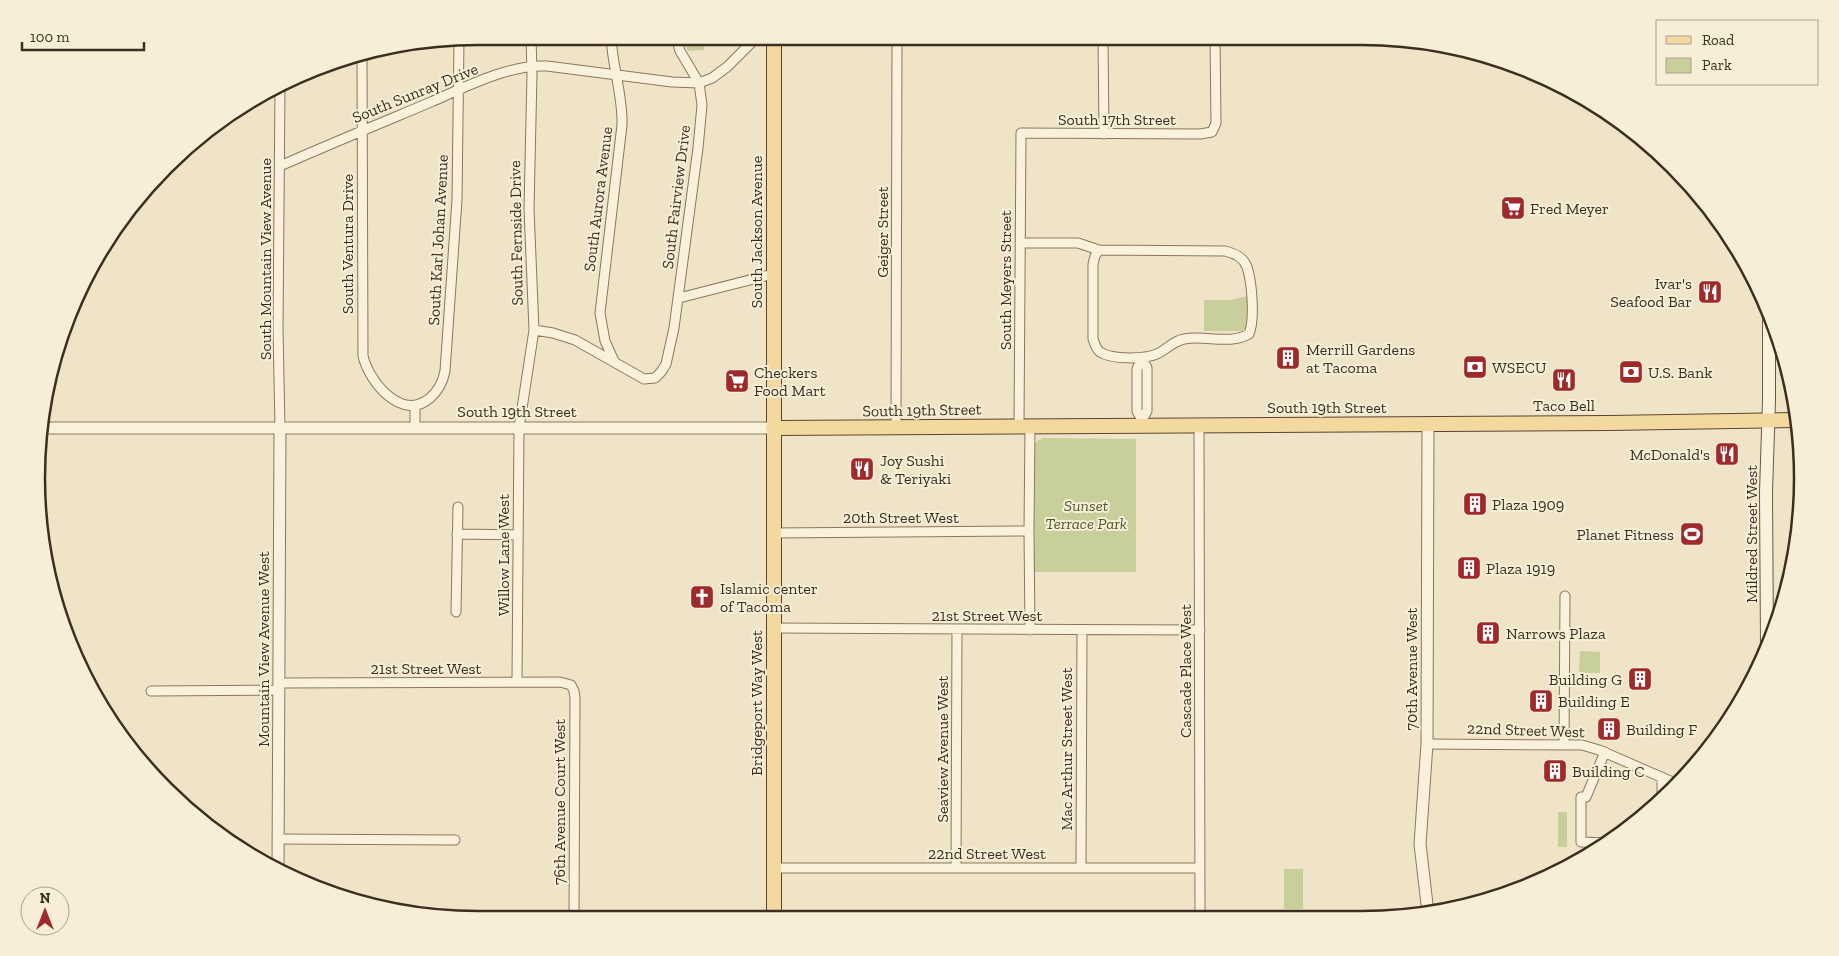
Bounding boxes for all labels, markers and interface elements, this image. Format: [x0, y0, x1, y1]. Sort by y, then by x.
scale bar [22, 20, 145, 52]
legend [1656, 20, 1819, 85]
text: 100 m [30, 28, 69, 46]
text: Road [1702, 31, 1735, 49]
text: Park [1702, 56, 1732, 74]
street label: South Sunray Drive [349, 59, 481, 127]
street label: South 17th Street [1058, 110, 1176, 129]
street label: South Fairview Drive [658, 124, 694, 270]
street label: South Aurora Avenue [580, 125, 616, 273]
street label: South Karl Johan Avenue [424, 154, 452, 326]
street label: South Jackson Avenue [747, 156, 766, 308]
street label: South Mountain View Avenue [256, 158, 275, 360]
street label: South Fernside Drive [505, 160, 527, 306]
street label: South Ventura Drive [338, 174, 357, 314]
street label: Geiger Street [873, 186, 892, 278]
supermarket icon: Fred Meyer [1500, 195, 1526, 221]
place label: Fred Meyer [1530, 199, 1609, 218]
street label: South Meyers Street [996, 210, 1015, 350]
place label: Ivar's Seafood Bar [1610, 274, 1692, 311]
restaurant icon: Ivar's Seafood Bar [1697, 279, 1723, 305]
place label: Merrill Gardens at Tacoma [1306, 340, 1415, 377]
building icon: Merrill Gardens at Tacoma [1275, 345, 1301, 371]
bank icon: WSECU [1462, 354, 1488, 380]
place label: WSECU [1492, 358, 1547, 377]
bank icon: U.S. Bank [1618, 359, 1644, 385]
place label: Checkers Food Mart [754, 363, 826, 400]
place label: U.S. Bank [1648, 363, 1713, 382]
restaurant icon: Taco Bell [1551, 367, 1577, 393]
supermarket icon: Checkers Food Mart [724, 368, 750, 394]
place label: Taco Bell [1533, 396, 1595, 415]
street label: South 19th Street [1267, 398, 1387, 417]
street label: South 19th Street [862, 399, 982, 421]
street label: South 19th Street [457, 402, 577, 421]
restaurant icon: McDonald's [1714, 441, 1740, 467]
place label: McDonald's [1630, 445, 1710, 464]
place label: Joy Sushi & Teriyaki [880, 451, 952, 488]
restaurant icon: Joy Sushi & Teriyaki [849, 456, 875, 482]
street label: Mildred Street West [1742, 465, 1761, 603]
building icon: Plaza 1909 [1462, 491, 1488, 517]
street label: Willow Lane West [494, 494, 513, 616]
place label: Plaza 1909 [1492, 495, 1564, 514]
park label: Sunset Terrace Park [1045, 496, 1127, 533]
street label: 20th Street West [843, 508, 959, 527]
sports icon: Planet Fitness [1679, 521, 1705, 547]
place label: Planet Fitness [1577, 525, 1674, 544]
street label: Mountain View Avenue West [254, 551, 273, 747]
building icon: Plaza 1919 [1456, 555, 1482, 581]
place label: Plaza 1919 [1486, 559, 1555, 578]
place label: Islamic center of Tacoma [720, 579, 818, 616]
church icon: Islamic center of Tacoma [689, 584, 715, 610]
street label: Cascade Place West [1176, 604, 1195, 738]
street label: 21st Street West [932, 606, 1043, 625]
street label: 70th Avenue West [1402, 607, 1421, 731]
building icon: Narrows Plaza [1475, 620, 1501, 646]
place label: Narrows Plaza [1506, 624, 1606, 643]
street label: Bridgeport Way West [747, 630, 766, 776]
street label: 21st Street West [371, 659, 482, 678]
building icon: Building G [1627, 666, 1653, 692]
street label: Mac Arthur Street West [1057, 667, 1076, 831]
place label: Building G [1549, 670, 1622, 689]
street label: Seaview Avenue West [933, 675, 952, 822]
building icon: Building E [1528, 688, 1554, 714]
place label: Building E [1558, 692, 1630, 711]
building icon: Building F [1596, 716, 1622, 742]
street label: 22nd Street West [1467, 718, 1585, 742]
street label: 76th Avenue Court West [550, 719, 569, 885]
place label: Building F [1626, 720, 1697, 739]
building icon: Building C [1542, 758, 1568, 784]
place label: Building C [1572, 762, 1645, 781]
street label: 22nd Street West [928, 844, 1046, 863]
north arrow [20, 886, 70, 936]
text: N [40, 890, 51, 907]

